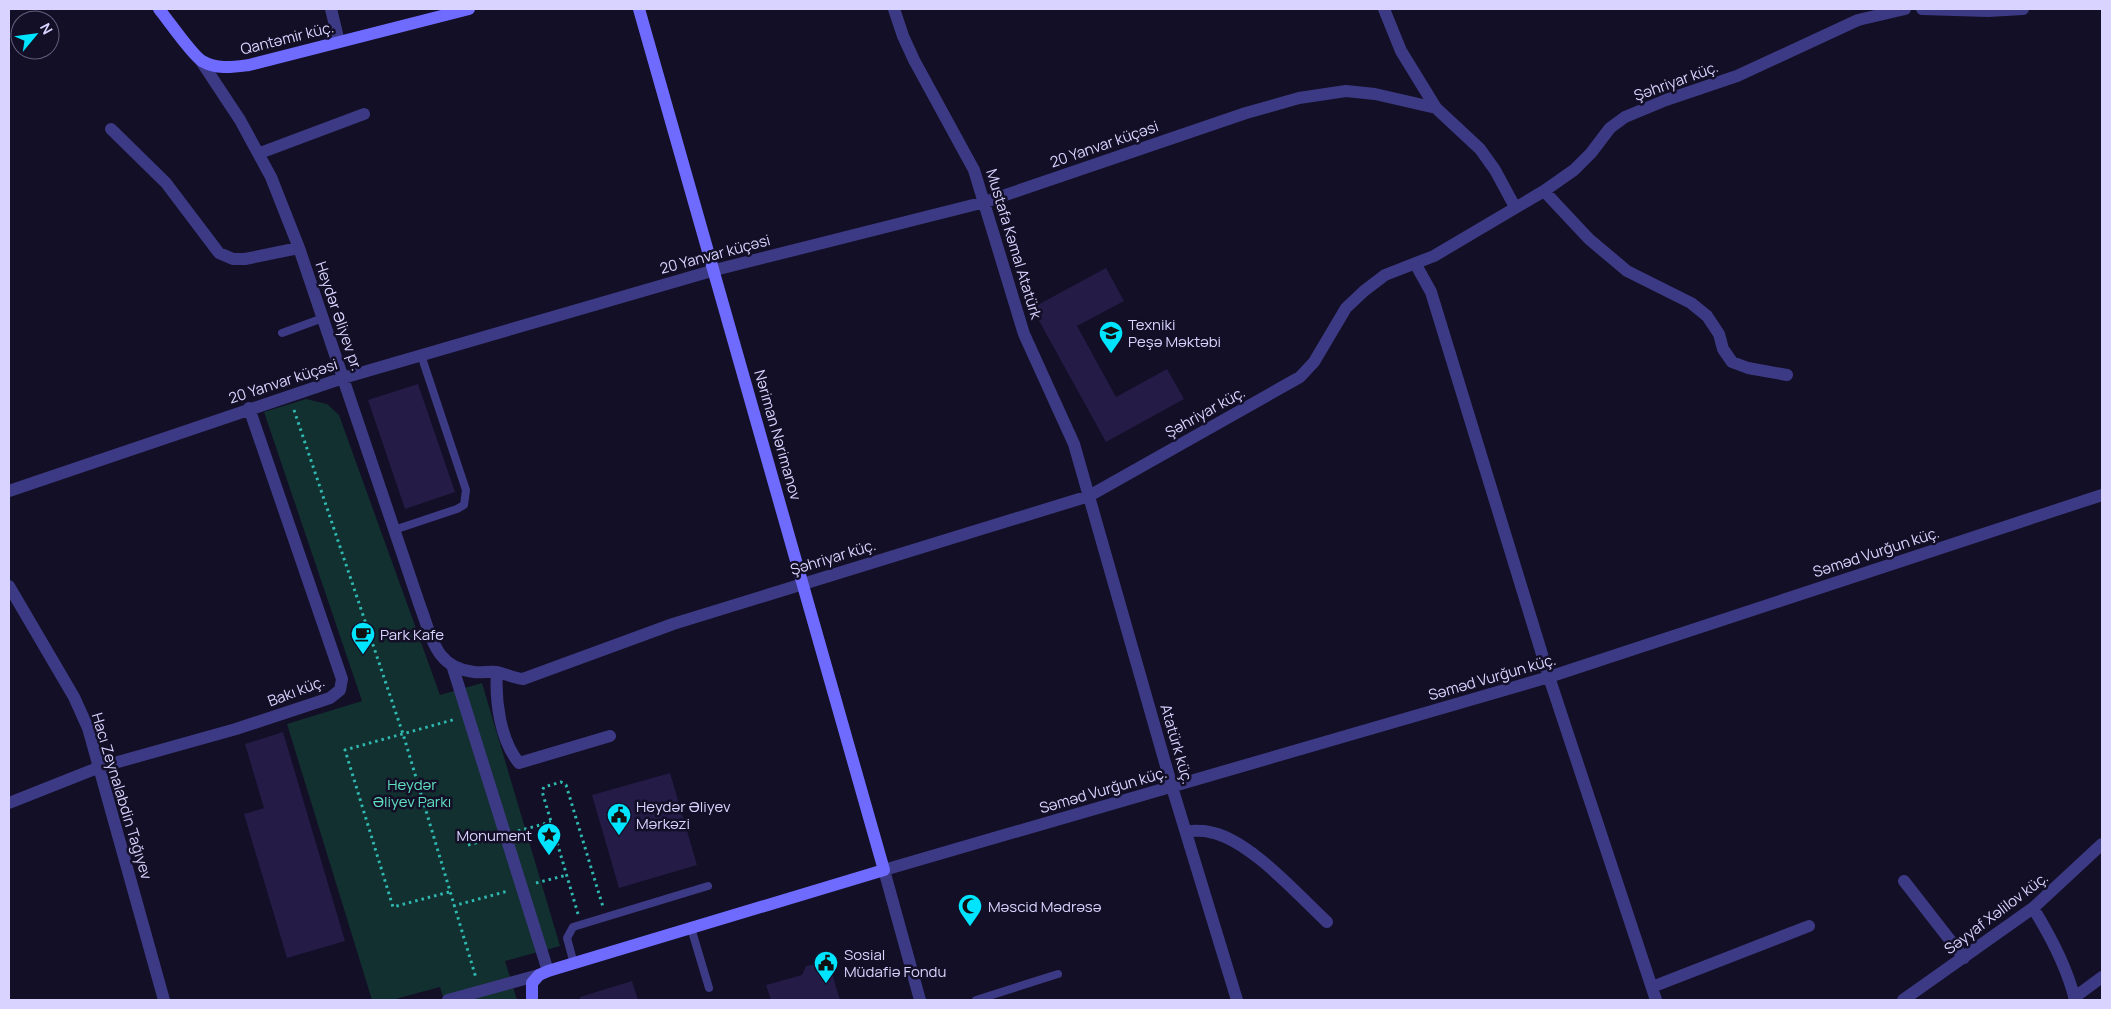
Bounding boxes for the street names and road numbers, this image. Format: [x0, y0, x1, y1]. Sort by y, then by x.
street label: Qantəmir küç. [238, 16, 336, 60]
street label: Şəhriyar küç. [1631, 56, 1721, 106]
street label: 20 Yanvar küçəsi [1047, 116, 1161, 172]
street label: Mustafa Kəmal Atatürk [981, 166, 1047, 322]
street label: 20 Yanvar küçəsi [657, 229, 773, 279]
street label: Heydər Əliyev pr. [310, 258, 368, 374]
street label: 20 Yanvar küçəsi [226, 353, 340, 409]
street label: Nəriman Nərimanov [749, 367, 807, 503]
street label: Şəhriyar küç. [1161, 381, 1249, 443]
street label: Səməd Vurğun küç. [1810, 522, 1942, 582]
street label: Şəhriyar küç. [788, 534, 878, 580]
street label: Səməd Vurğun küç. [1426, 649, 1558, 705]
street label: Bakı küç. [264, 671, 328, 711]
street label: Atatürk küç. [1156, 701, 1198, 787]
street label: Hacı Zeynalabdin Tağıyev [87, 710, 158, 882]
street label: Səməd Vurğun küç. [1037, 762, 1169, 818]
street label: Səyyaf Xəlilov küç. [1940, 867, 2052, 959]

